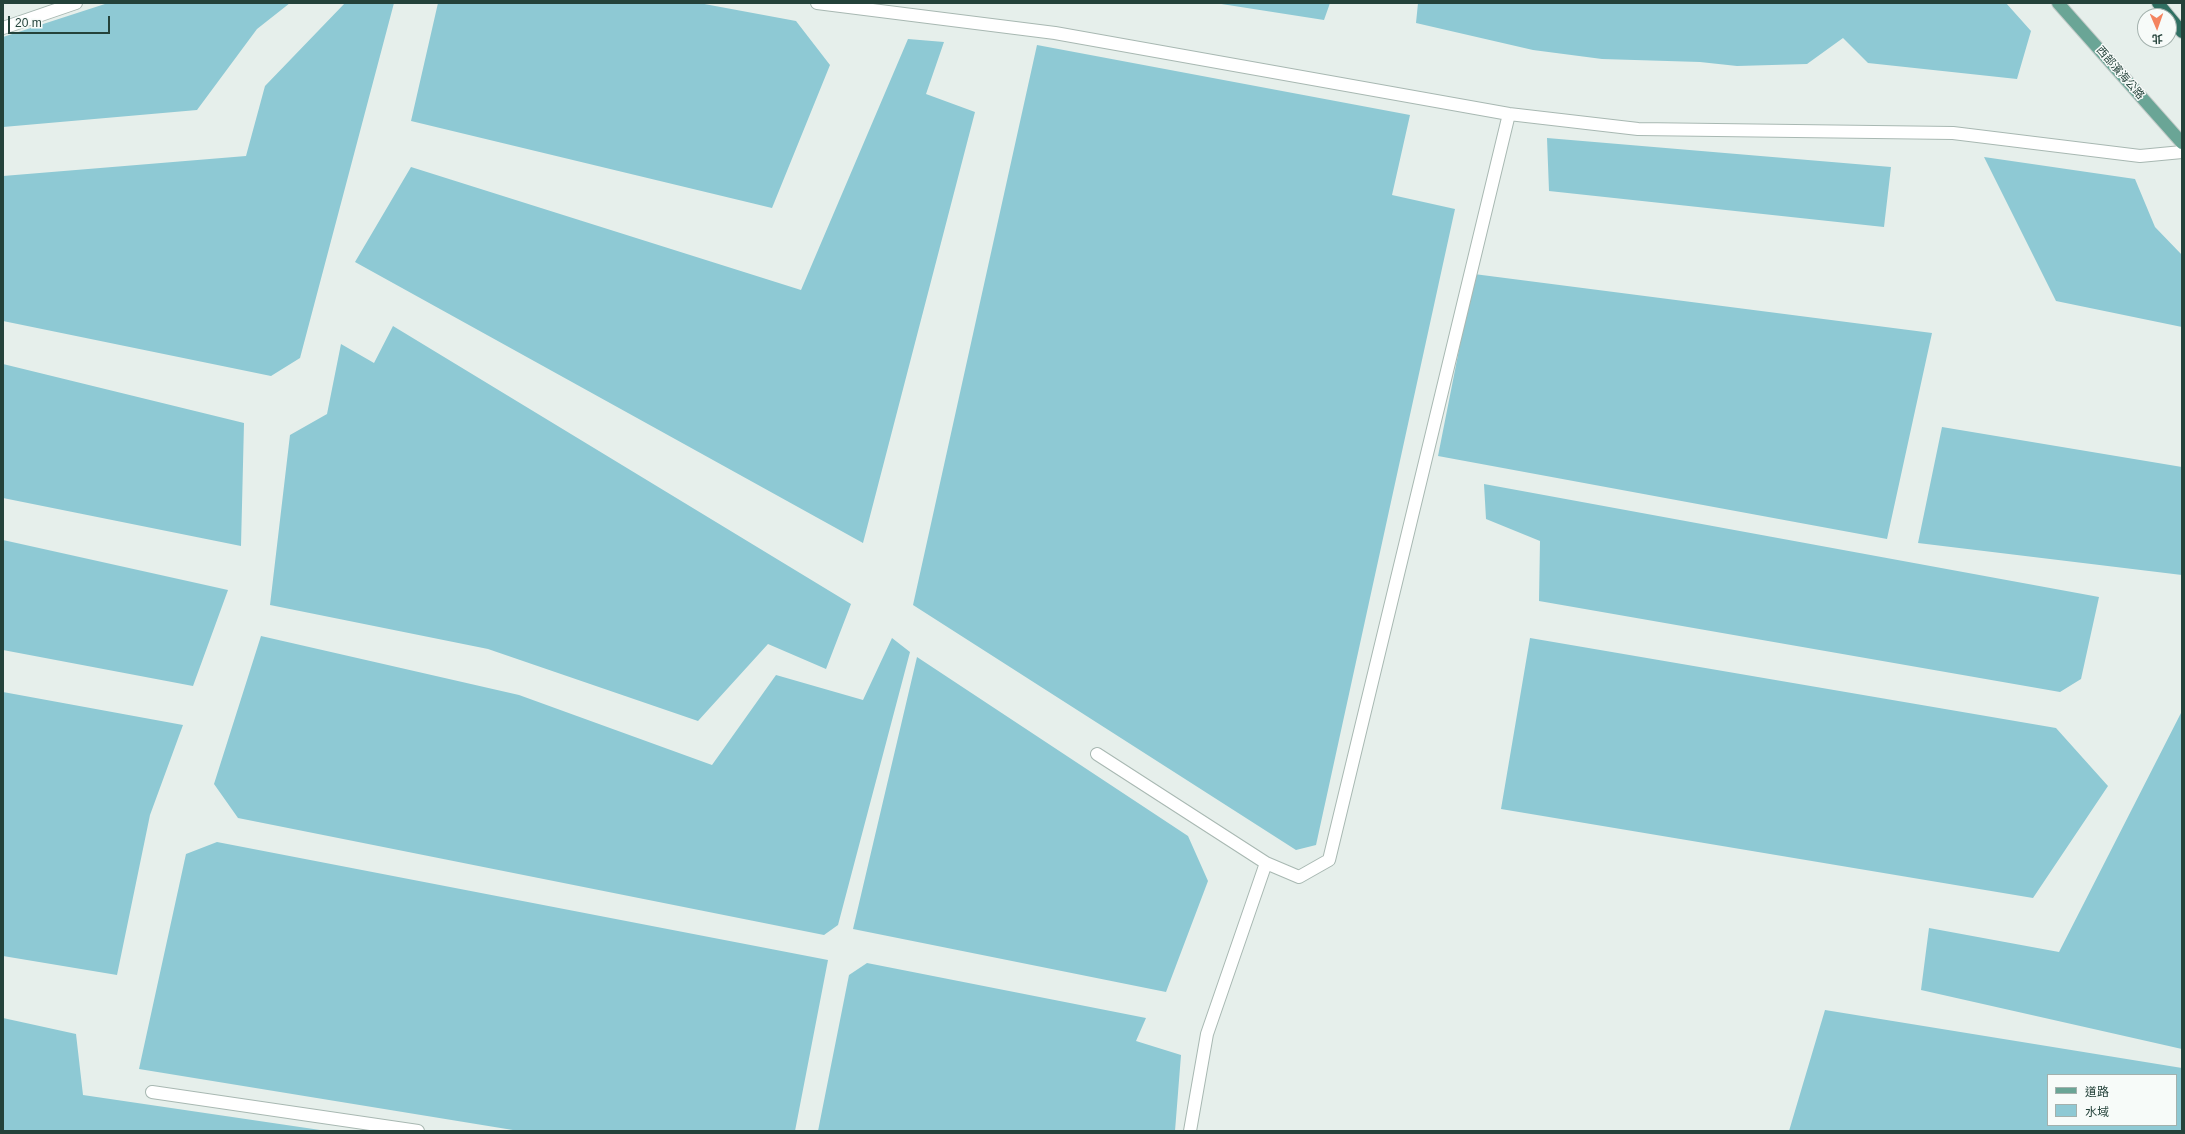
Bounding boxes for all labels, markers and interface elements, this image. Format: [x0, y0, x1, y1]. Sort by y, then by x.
scale bar [10, 8, 112, 34]
north arrow [2137, 8, 2177, 48]
text: 20 m [15, 16, 42, 30]
text: 北 [2152, 33, 2163, 45]
street label: 西部濱海公路 [2093, 44, 2147, 102]
legend [2047, 1074, 2177, 1126]
text: 道路 [2085, 1085, 2109, 1099]
text: 水域 [2085, 1105, 2109, 1119]

